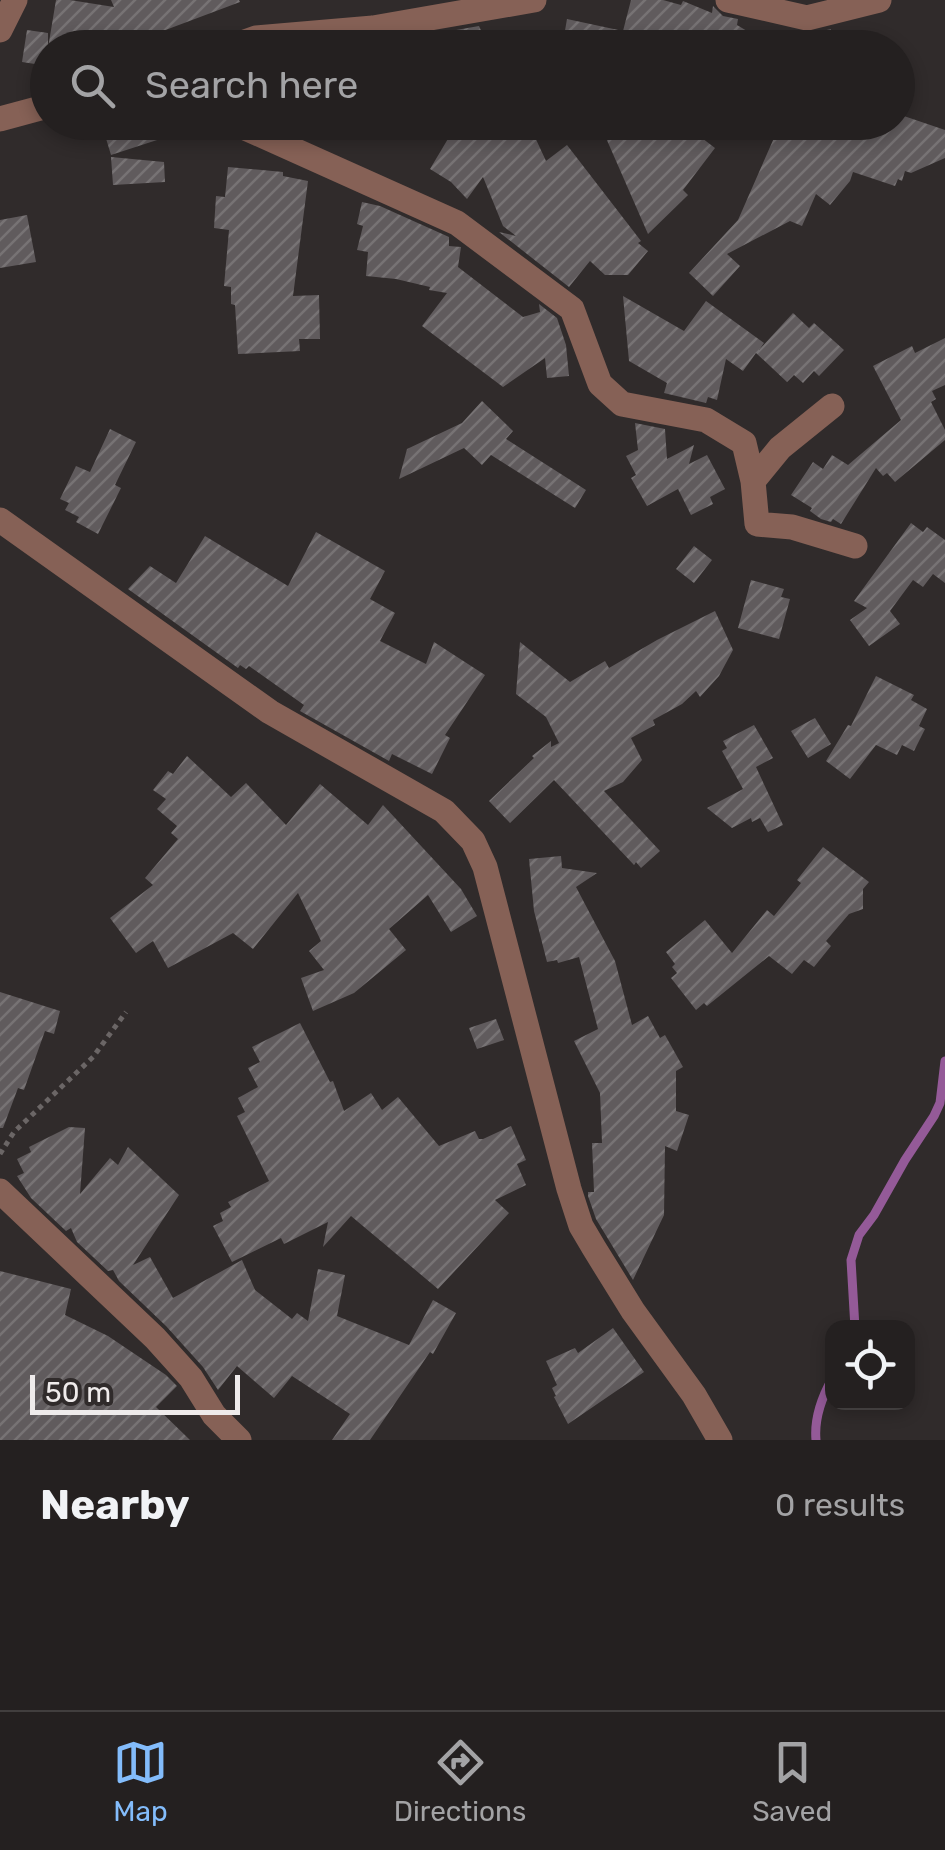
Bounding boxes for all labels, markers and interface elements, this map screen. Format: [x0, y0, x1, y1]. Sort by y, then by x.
search box [30, 30, 915, 140]
icon: search [65, 58, 120, 113]
text: Search here [145, 62, 358, 108]
map controls [825, 1320, 915, 1410]
button: locate [825, 1320, 915, 1410]
scale bar [30, 1370, 240, 1414]
text: 50 m [45, 1376, 111, 1409]
text: Nearby [40, 1480, 190, 1530]
text: 0 results [775, 1486, 905, 1524]
tab: Map [113, 1735, 168, 1828]
tab: Directions [394, 1735, 526, 1828]
tab: Saved [752, 1735, 832, 1828]

